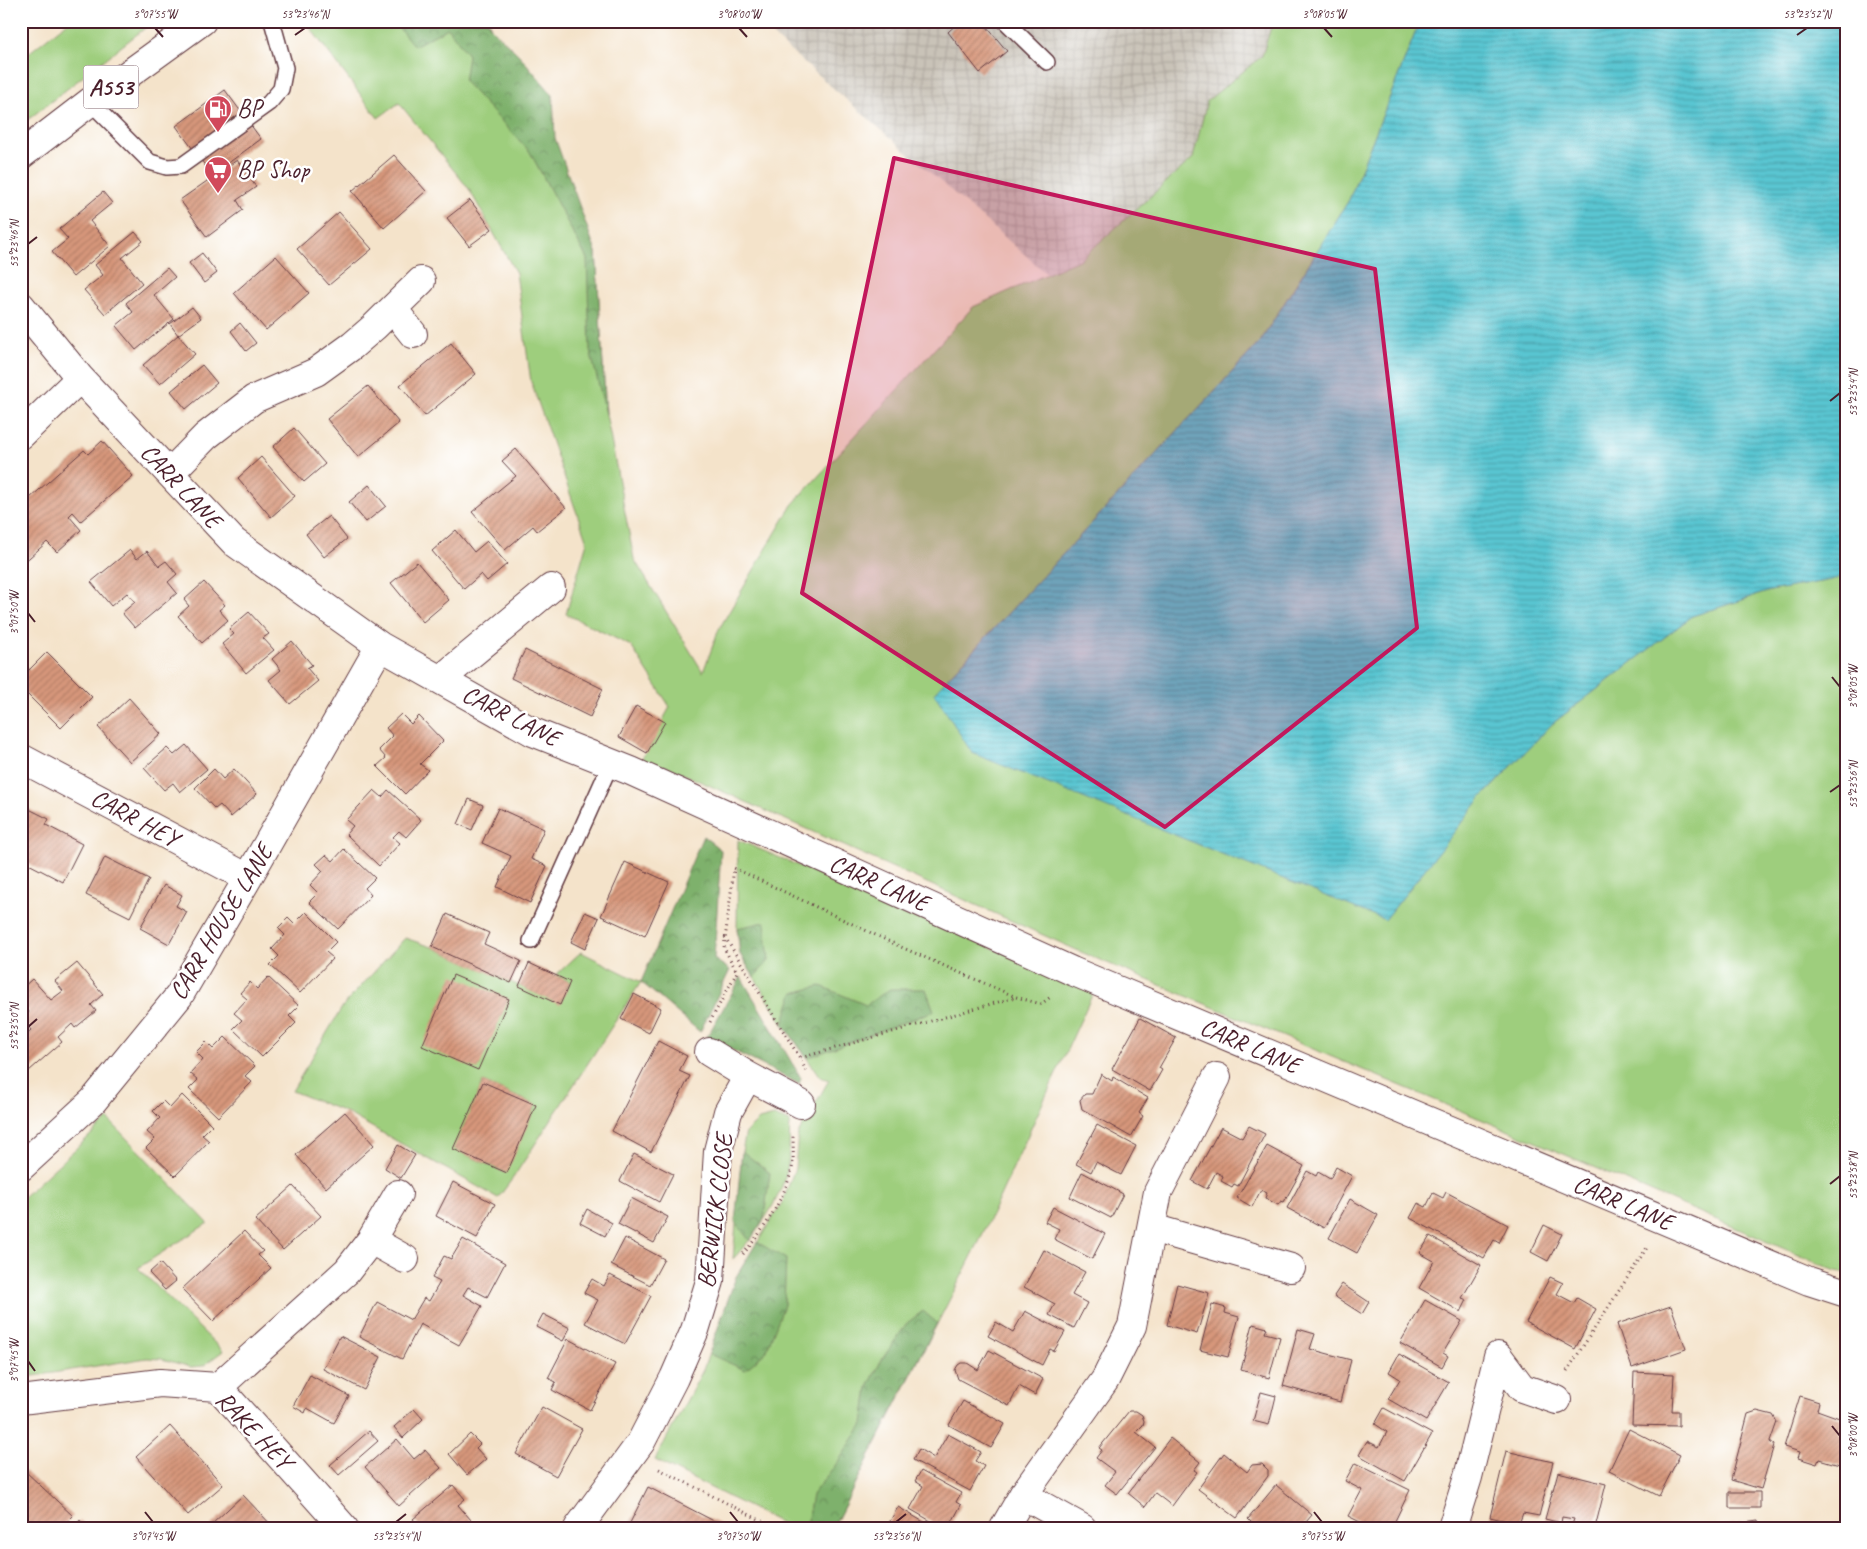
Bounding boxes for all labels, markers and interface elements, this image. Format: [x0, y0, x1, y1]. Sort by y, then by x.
text: 3°07'55"W [133, 6, 179, 22]
text: 53°23'46"N [281, 6, 330, 22]
text: 3°08'00"W [717, 6, 763, 22]
text: 3°08'05"W [1302, 6, 1348, 22]
text: 53°23'52"N [1783, 6, 1832, 22]
road number: A553 [84, 65, 138, 108]
place label: BP [237, 93, 265, 125]
fuel station icon: BP [203, 94, 233, 133]
place label: BP Shop [237, 154, 311, 186]
supermarket icon: BP Shop [203, 155, 233, 194]
text: 53°23'46"N [6, 219, 22, 268]
text: 53°23'54"N [1845, 368, 1861, 417]
street label: CARR LANE [133, 437, 231, 538]
text: 3°07'50"W [6, 589, 22, 635]
text: 3°08'05"W [1845, 663, 1861, 709]
street label: CARR LANE [457, 678, 568, 756]
text: 53°23'56"N [1845, 760, 1861, 809]
street label: CARR HEY [86, 782, 187, 856]
street label: CARR HOUSE LANE [162, 835, 282, 1006]
street label: CARR LANE [824, 847, 937, 920]
text: 53°23'50"N [6, 1002, 22, 1051]
street label: CARR LANE [1195, 1011, 1308, 1083]
street label: BERWICK CLOSE [690, 1129, 741, 1290]
text: 53°23'58"N [1845, 1151, 1861, 1200]
street label: CARR LANE [1568, 1168, 1681, 1240]
text: 3°07'45"W [6, 1337, 22, 1383]
street label: RAKE HEY [209, 1384, 302, 1479]
text: 3°08'00"W [1845, 1412, 1861, 1458]
text: 3°07'45"W [131, 1528, 177, 1544]
text: 53°23'54"N [372, 1528, 421, 1544]
text: 3°07'50"W [716, 1528, 762, 1544]
text: 53°23'56"N [872, 1528, 921, 1544]
text: 3°07'55"W [1300, 1528, 1346, 1544]

